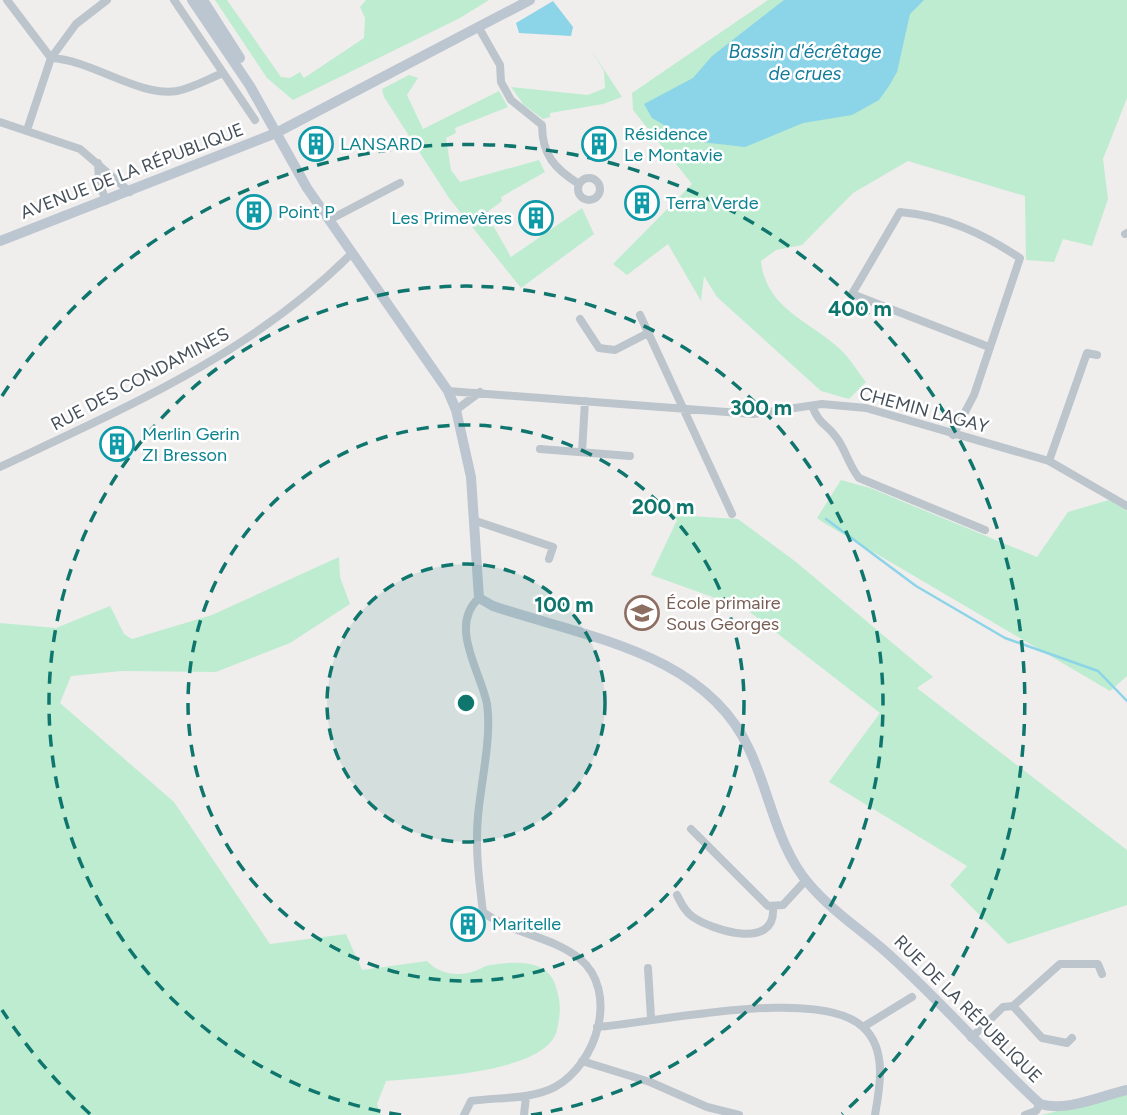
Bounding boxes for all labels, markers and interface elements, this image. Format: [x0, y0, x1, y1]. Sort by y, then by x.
water label: Bassin d'écrêtage de crues [729, 40, 882, 85]
street label: AVENUE DE LA RÉPUBLIQUE [17, 118, 247, 224]
place label: Résidence Le Montavie [624, 123, 723, 166]
building icon: LANSARD [297, 125, 335, 163]
building icon: Résidence Le Montavie [580, 125, 618, 163]
place label: LANSARD [340, 133, 422, 155]
building icon: Terra Verde [623, 184, 661, 222]
place label: Terra Verde [666, 192, 759, 214]
building icon: Point P [235, 193, 273, 231]
building icon: Les Primevères [517, 199, 555, 237]
place label: Point P [278, 201, 335, 223]
place label: Les Primevères [391, 207, 512, 229]
text: 400 m [828, 296, 892, 321]
street label: RUE DES CONDAMINES [47, 323, 233, 435]
street label: CHEMIN LAGAY [857, 382, 991, 438]
text: 300 m [730, 395, 792, 420]
place label: Merlin Gerin ZI Bresson [142, 423, 240, 466]
building icon: Merlin Gerin ZI Bresson [98, 425, 136, 463]
text: 200 m [632, 494, 694, 519]
text: 100 m [534, 592, 594, 617]
place label: École primaire Sous Georges [666, 592, 781, 635]
school or university icon: École primaire Sous Georges [623, 594, 661, 632]
centre of rings [454, 691, 478, 715]
building icon: Maritelle [449, 905, 487, 943]
place label: Maritelle [492, 913, 561, 935]
street label: RUE DE LA RÉPUBLIQUE [889, 930, 1047, 1088]

